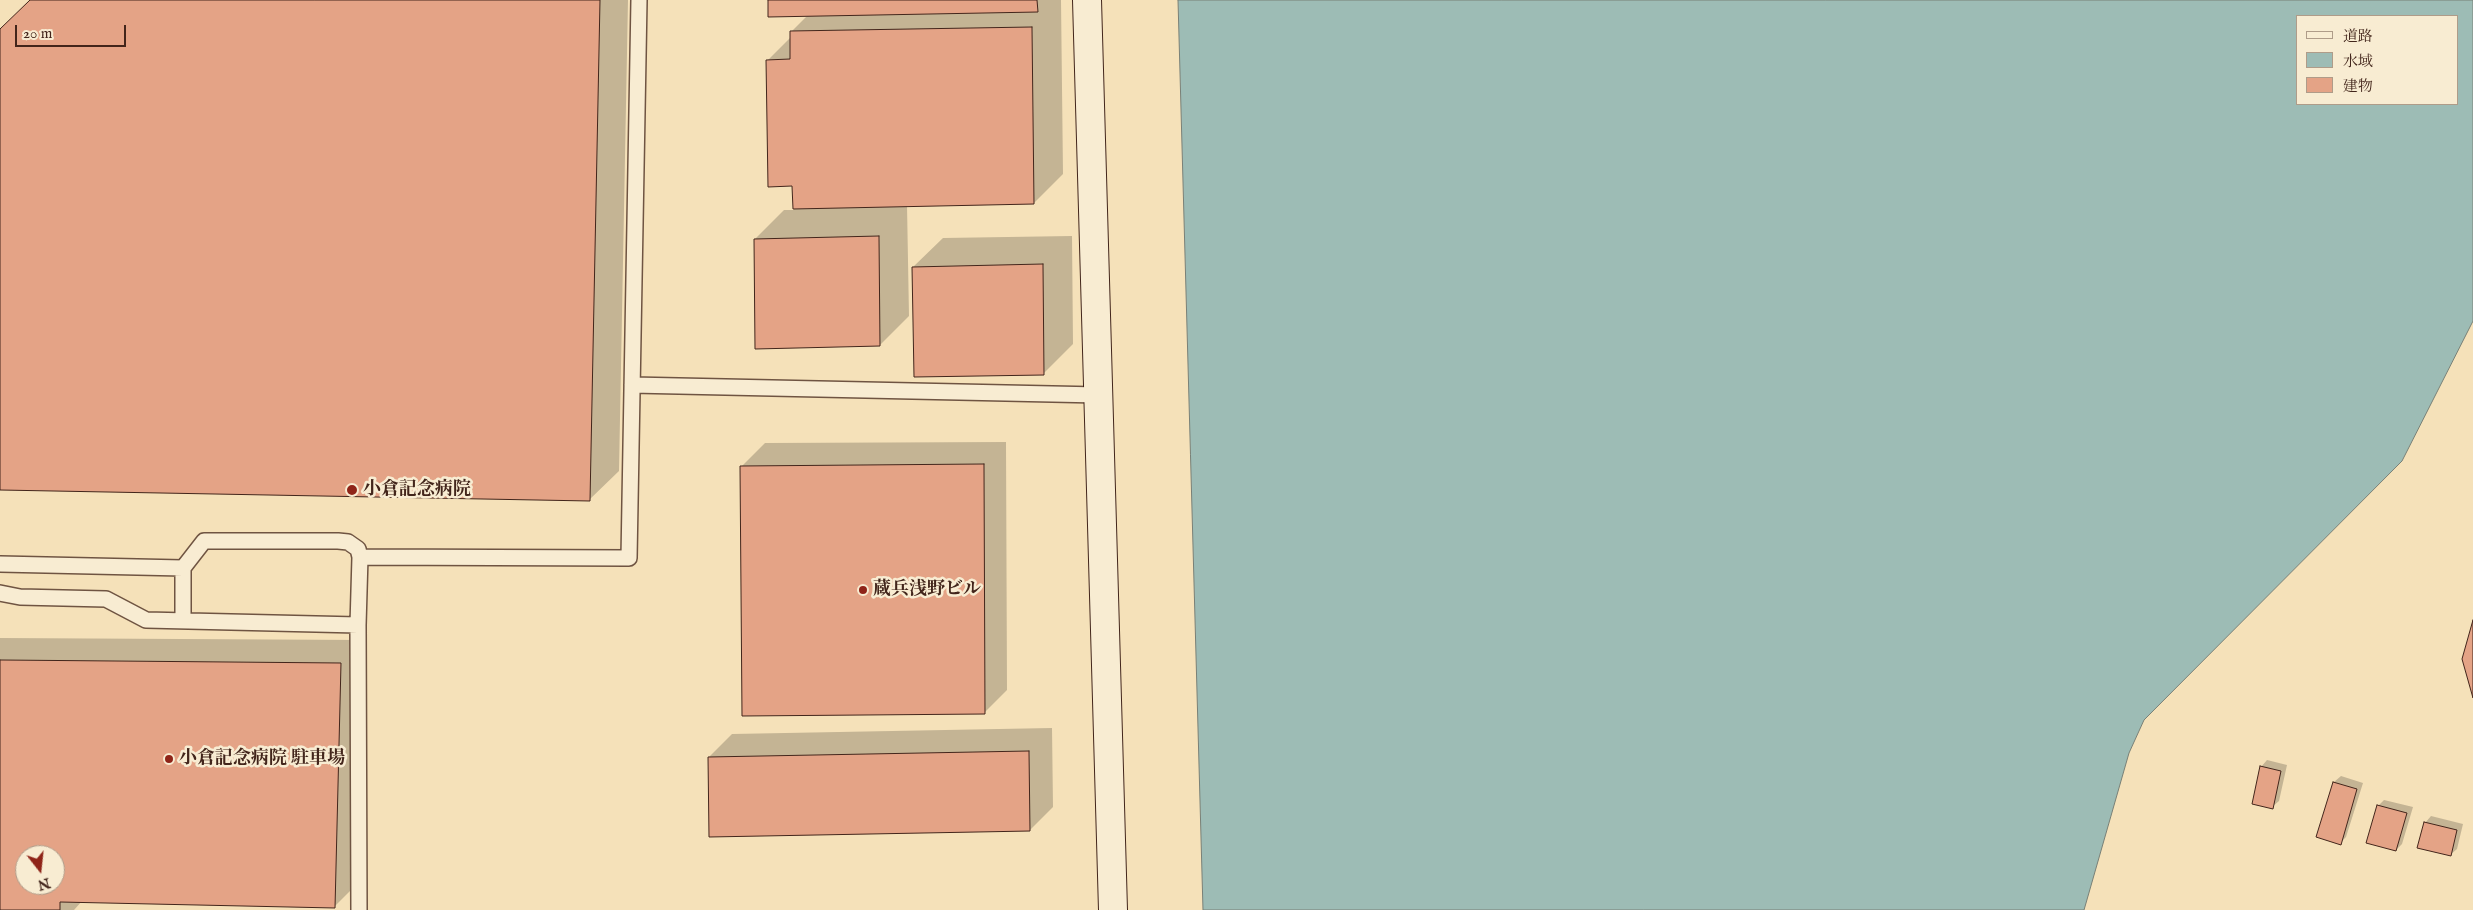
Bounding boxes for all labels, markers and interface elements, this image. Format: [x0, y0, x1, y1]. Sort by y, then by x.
scale bar [18, 15, 129, 47]
legend [2296, 15, 2458, 105]
text: 20 m [23, 24, 52, 43]
text: 道路 [2343, 27, 2373, 46]
text: 水域 [2343, 52, 2373, 71]
text: 建物 [2343, 77, 2373, 96]
place label: 小倉記念病院 [363, 479, 471, 501]
marker: 小倉記念病院 [345, 483, 359, 497]
place label: 蔵兵浅野ビル [873, 579, 981, 601]
marker: 蔵兵浅野ビル [857, 584, 869, 596]
place label: 小倉記念病院 駐車場 [179, 748, 345, 770]
marker: 小倉記念病院 駐車場 [163, 753, 175, 765]
north arrow [15, 845, 65, 895]
text: N [36, 873, 52, 894]

